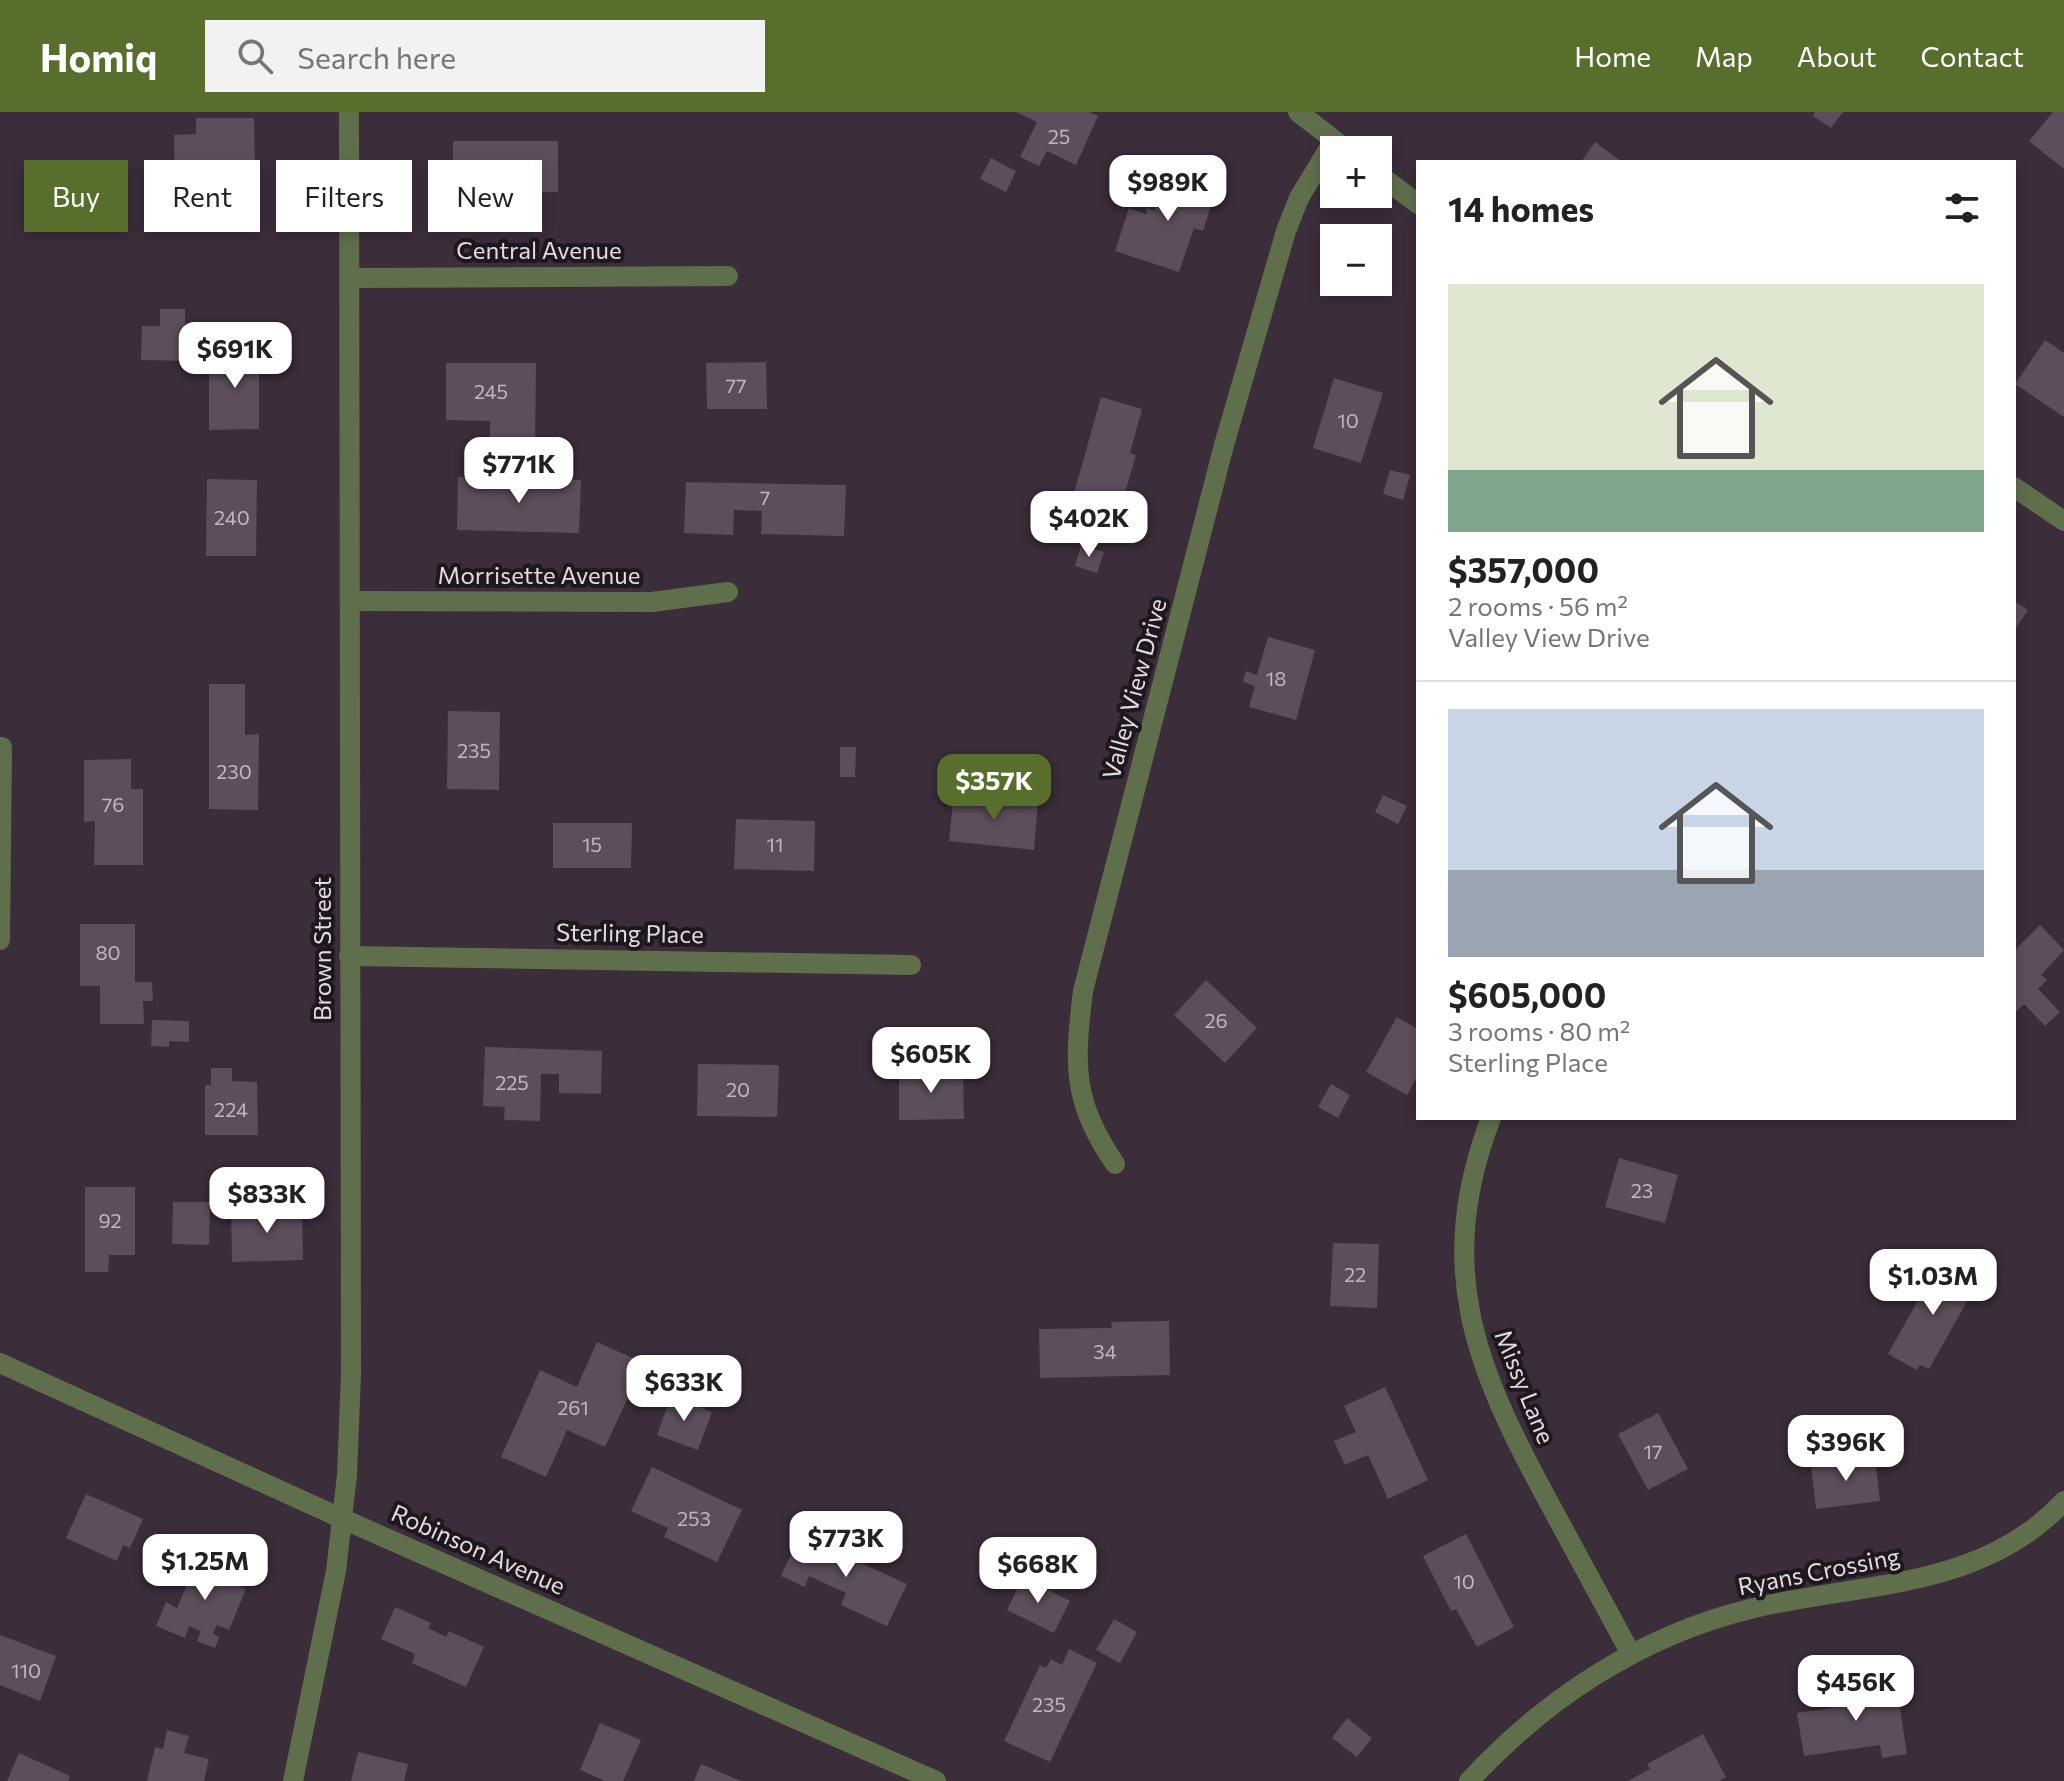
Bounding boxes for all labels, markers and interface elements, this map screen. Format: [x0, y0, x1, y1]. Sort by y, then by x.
search box [205, 20, 765, 92]
text: Homiq [40, 33, 157, 80]
icon: search [233, 34, 277, 78]
text: Search here [297, 38, 456, 75]
text: Home [1574, 39, 1651, 73]
text: Map [1695, 39, 1753, 73]
text: About [1797, 39, 1877, 73]
text: Contact [1921, 39, 2024, 73]
house number: 25 [1048, 124, 1070, 148]
map controls [1320, 136, 1392, 296]
button: + [1320, 136, 1392, 208]
pin: $989K [1112, 155, 1224, 223]
chip: Buy [24, 160, 128, 232]
chip: Rent [144, 160, 260, 232]
chip: Filters [276, 160, 412, 232]
chip: New [428, 160, 542, 232]
text: $989K [1127, 165, 1209, 196]
icon: filters [1940, 186, 1984, 230]
text: 14 homes [1448, 187, 1594, 229]
button: − [1320, 224, 1392, 296]
street label: Central Avenue [456, 235, 622, 264]
pin: $691K [179, 322, 291, 390]
text: $691K [197, 332, 273, 363]
icon: home [1644, 336, 1788, 480]
house number: 77 [725, 373, 747, 397]
house number: 245 [474, 379, 508, 403]
house number: 10 [1337, 408, 1359, 432]
pin: $771K [463, 437, 575, 505]
text: $771K [482, 447, 556, 478]
house number: 7 [760, 485, 770, 509]
pin: $402K [1033, 491, 1145, 559]
text: $402K [1049, 501, 1129, 532]
house number: 240 [214, 505, 250, 529]
text: $357,000 [1448, 548, 1599, 590]
street label: Morrisette Avenue [438, 560, 640, 589]
text: 2 rooms · 56 m² [1448, 590, 1628, 621]
street label: Valley View Drive [1095, 595, 1172, 782]
text: Valley View Drive [1448, 621, 1650, 652]
house number: 18 [1266, 666, 1286, 690]
house number: 235 [457, 738, 491, 762]
pin: $357K [938, 754, 1050, 822]
house number: 230 [216, 759, 252, 783]
icon: home [1644, 761, 1788, 905]
text: $357K [955, 764, 1033, 795]
house number: 76 [102, 792, 124, 816]
house number: 15 [582, 832, 602, 856]
house number: 11 [766, 832, 784, 856]
street label: Brown Street [307, 877, 336, 1021]
street label: Sterling Place [556, 917, 704, 948]
house number: 80 [95, 940, 121, 964]
text: $605,000 [1448, 973, 1606, 1015]
house number: 26 [1204, 1008, 1228, 1032]
text: 3 rooms · 80 m² [1448, 1015, 1630, 1046]
pin: $605K [875, 1027, 987, 1095]
text: $605K [890, 1037, 972, 1068]
text: Sterling Place [1448, 1046, 1608, 1077]
house number: 225 [495, 1070, 529, 1094]
house number: 20 [726, 1077, 750, 1101]
house number: 224 [214, 1097, 248, 1121]
pin: $833K [211, 1167, 323, 1235]
text: $833K [227, 1177, 307, 1208]
house number: 23 [1631, 1178, 1653, 1202]
house number: 92 [98, 1208, 122, 1232]
pin: $1.03M [1868, 1249, 1998, 1317]
text: $1.03M [1888, 1259, 1978, 1290]
house number: 22 [1344, 1262, 1366, 1286]
street label: Missy Lane [1489, 1325, 1561, 1448]
house number: 34 [1093, 1339, 1117, 1363]
pin: $633K [628, 1355, 740, 1423]
text: $633K [644, 1365, 724, 1396]
house number: 261 [557, 1395, 589, 1419]
pin: $396K [1790, 1415, 1902, 1483]
text: $396K [1806, 1425, 1886, 1456]
house number: 17 [1643, 1439, 1663, 1463]
street label: Robinson Avenue [387, 1497, 570, 1600]
house number: 253 [677, 1506, 711, 1530]
pin: $773K [790, 1511, 902, 1579]
text: $773K [808, 1521, 884, 1552]
pin: $1.25M [140, 1534, 270, 1602]
pin: $668K [982, 1537, 1094, 1605]
street label: Ryans Crossing [1735, 1541, 1902, 1600]
text: $1.25M [161, 1544, 249, 1575]
text: $668K [997, 1547, 1079, 1578]
house number: 10 [1453, 1569, 1475, 1593]
pin: $456K [1800, 1655, 1912, 1723]
house number: 110 [11, 1658, 41, 1682]
text: $456K [1816, 1665, 1896, 1696]
house number: 235 [1032, 1692, 1066, 1716]

